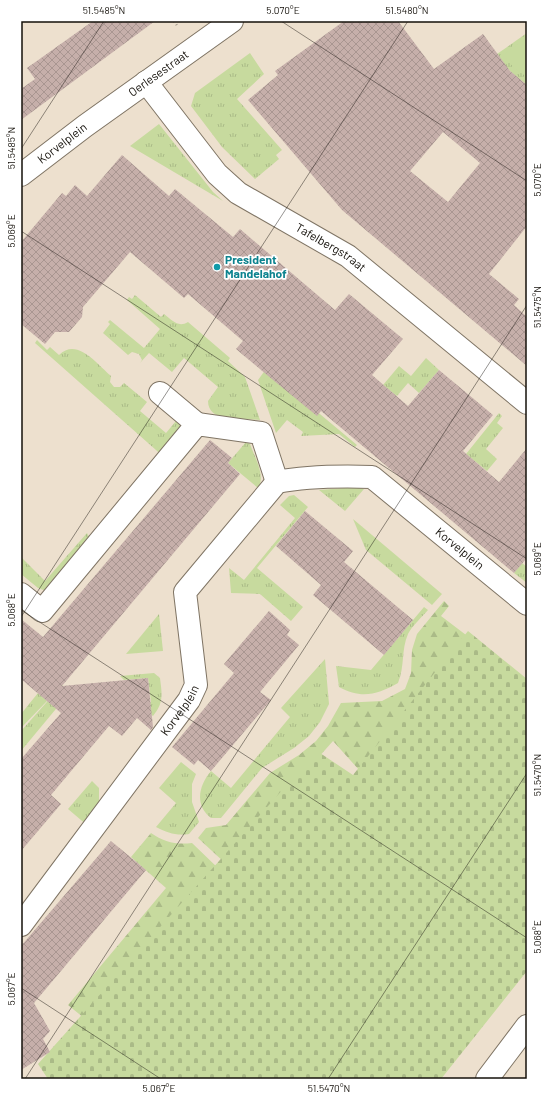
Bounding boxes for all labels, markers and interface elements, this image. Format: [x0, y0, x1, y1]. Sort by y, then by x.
text: 51.5485°N [83, 4, 125, 16]
text: 5.070°E [266, 4, 300, 16]
text: 51.5480°N [385, 4, 429, 16]
street label: Oerlesestraat [125, 46, 191, 99]
street label: Korvelplein [34, 119, 89, 166]
text: 51.5485°N [5, 127, 17, 169]
text: 5.070°E [531, 163, 543, 197]
text: 5.069°E [5, 214, 17, 248]
street label: Tafelbergstraat [293, 220, 369, 274]
place label: President Mandelahof [225, 252, 287, 280]
marker: President Mandelahof [212, 262, 222, 272]
text: 51.5475°N [531, 286, 543, 328]
street label: Korvelplein [433, 524, 487, 572]
text: 5.069°E [531, 542, 543, 576]
text: 5.068°E [5, 593, 17, 627]
street label: Korvelplein [157, 683, 201, 738]
text: 51.5470°N [531, 754, 543, 796]
text: 5.068°E [531, 920, 543, 954]
text: 5.067°E [5, 973, 17, 1005]
text: 5.067°E [143, 1082, 175, 1094]
text: 51.5470°N [308, 1082, 350, 1094]

